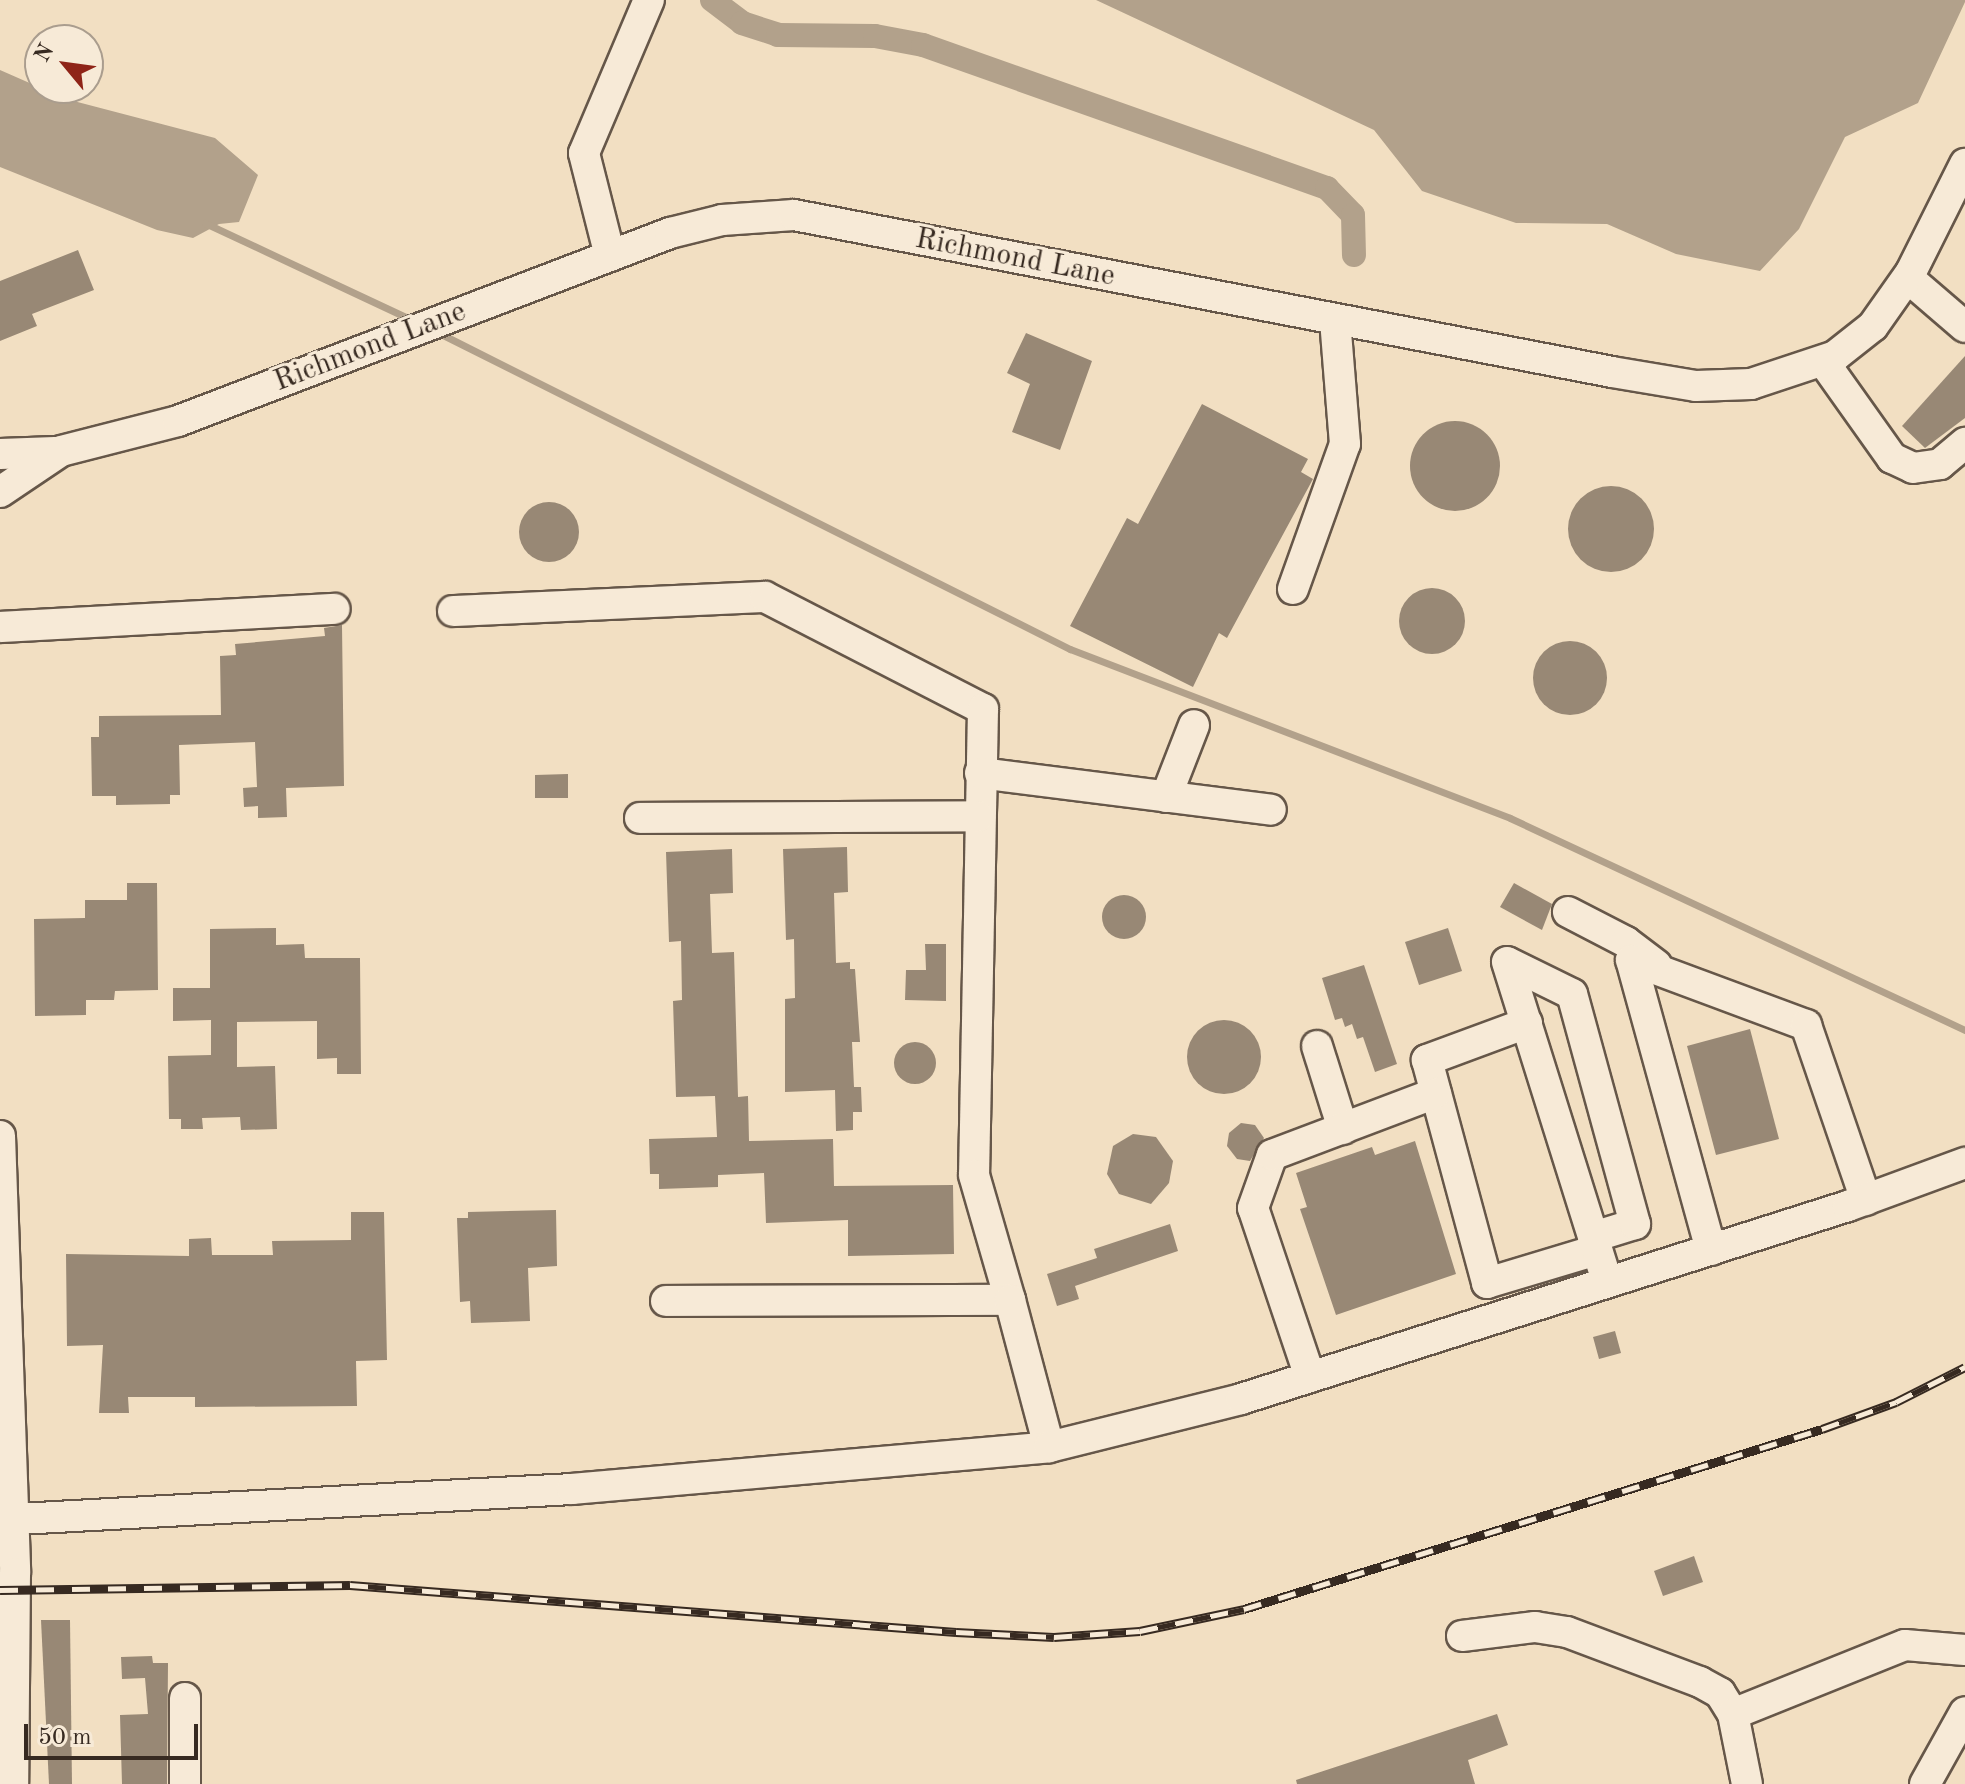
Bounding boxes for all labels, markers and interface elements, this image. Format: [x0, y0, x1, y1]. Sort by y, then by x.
north arrow [24, 24, 104, 104]
text: N [31, 41, 58, 66]
street label: Richmond Lane [912, 221, 1118, 295]
street label: Richmond Lane [269, 294, 471, 400]
scale bar [28, 1708, 202, 1758]
text: 50 m [38, 1726, 92, 1750]

